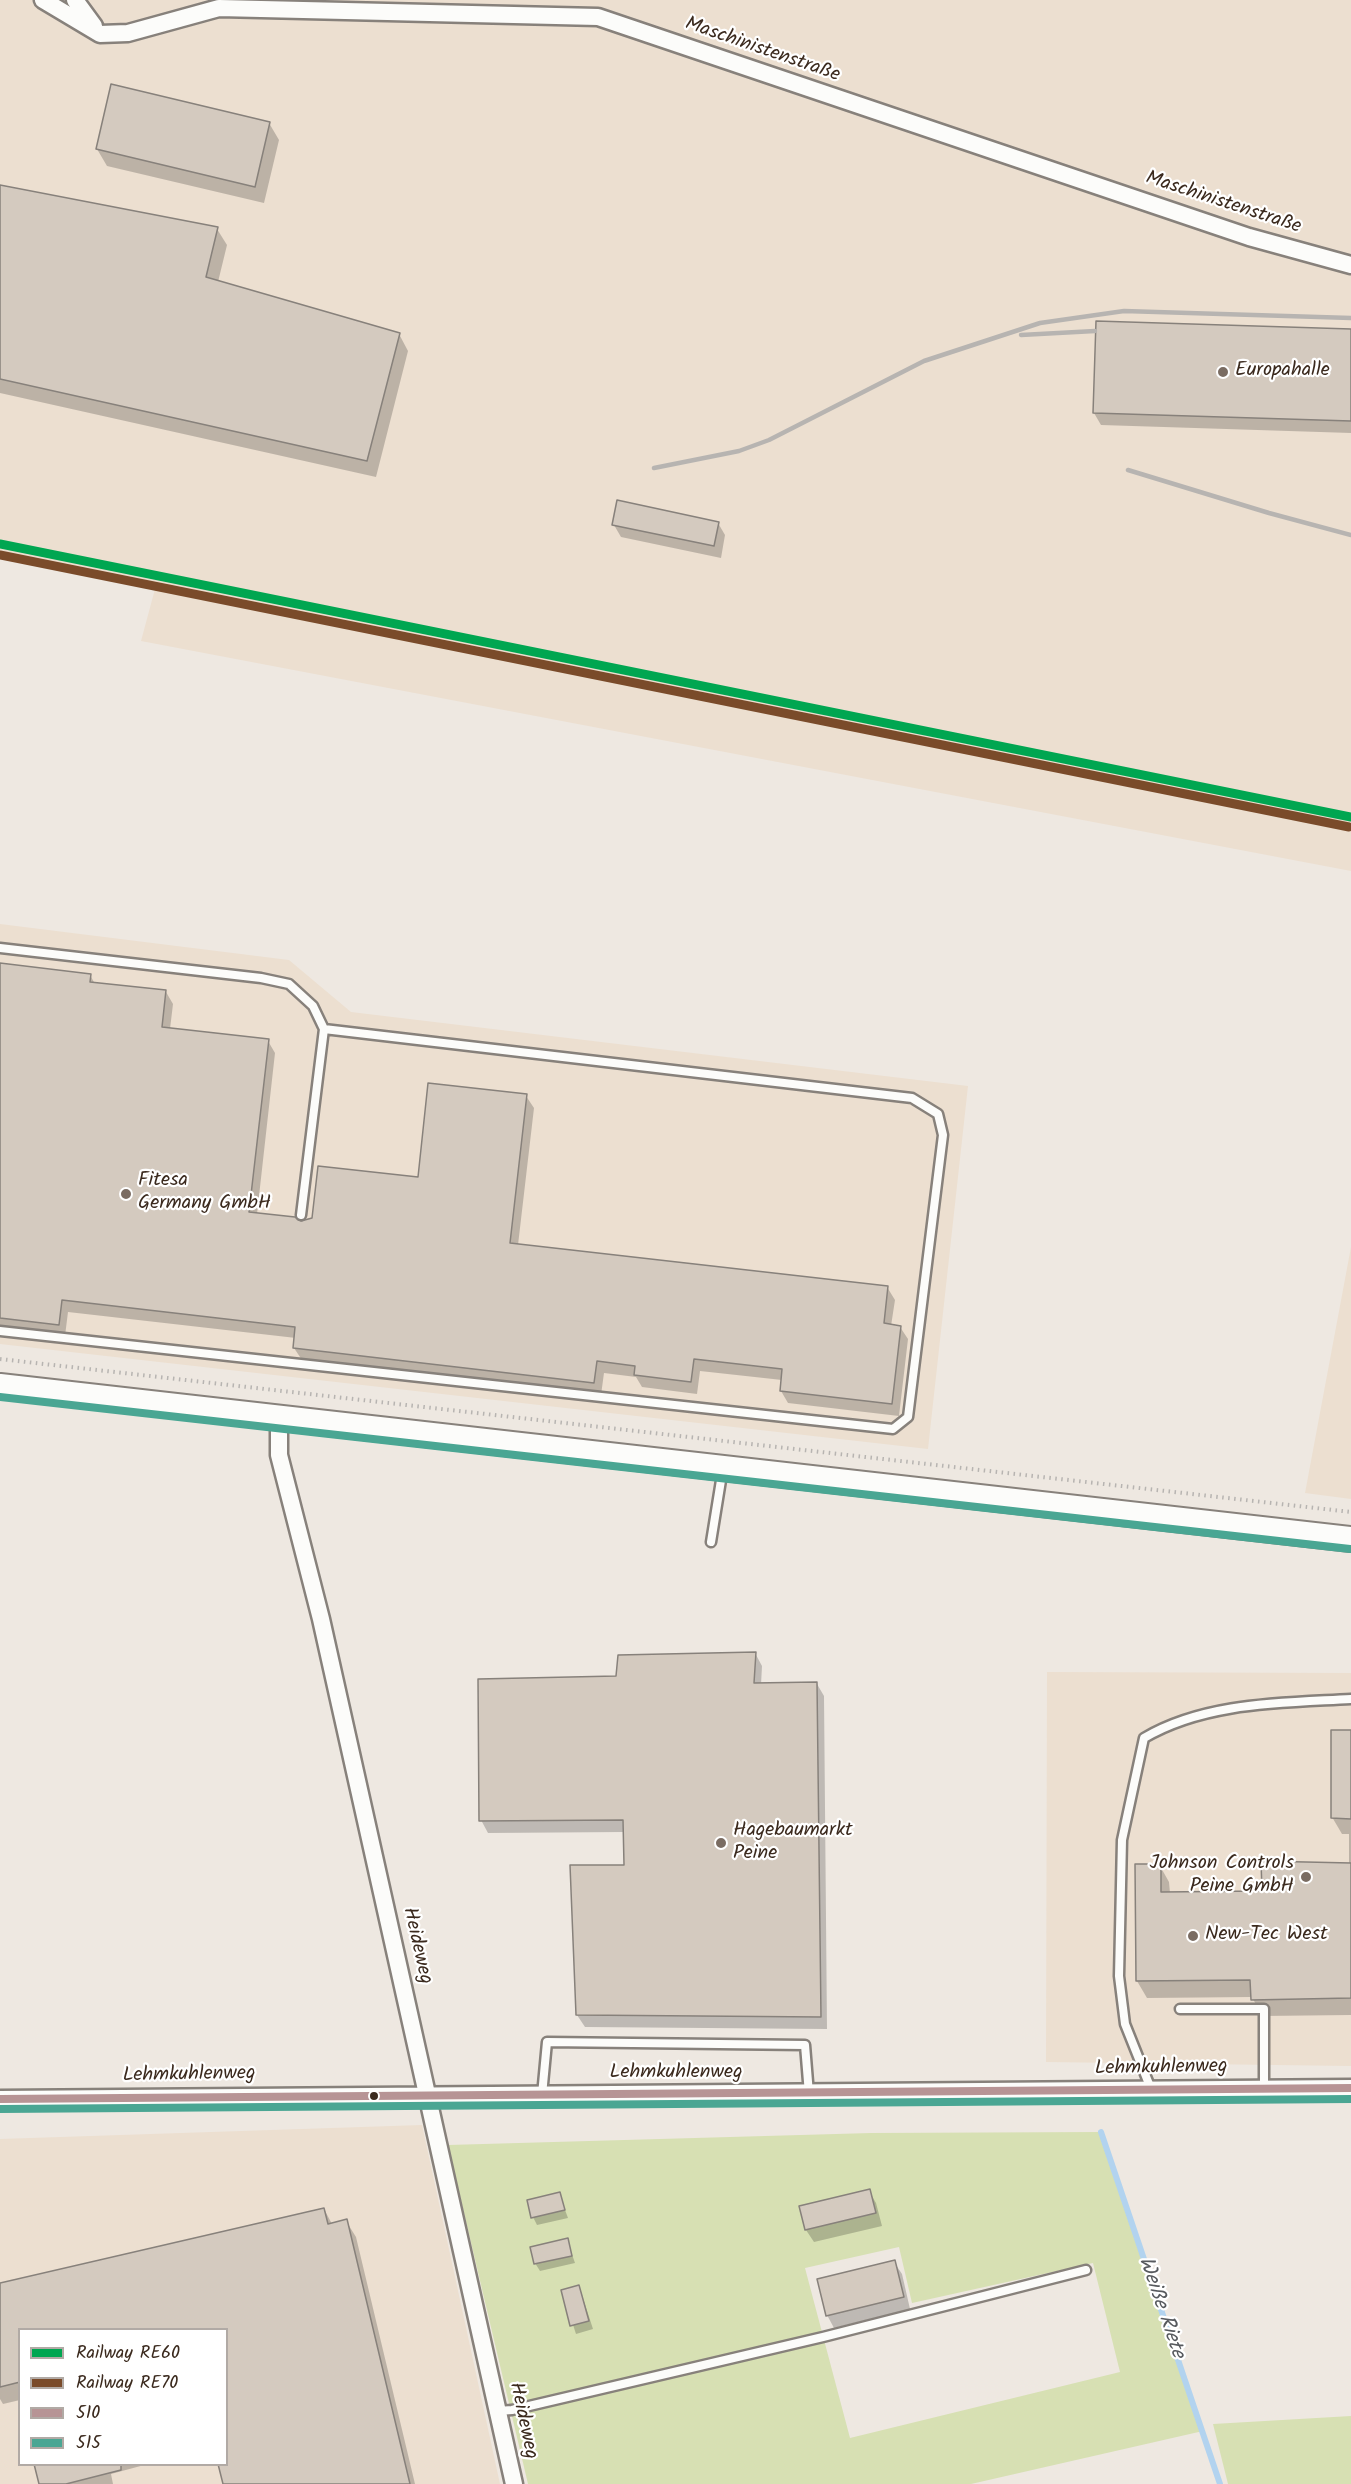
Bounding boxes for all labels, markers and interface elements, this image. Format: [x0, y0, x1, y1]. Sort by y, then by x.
street label: Maschinistenstraße [681, 13, 843, 89]
street label: Maschinistenstraße [1142, 168, 1304, 240]
place label: Europahalle [1235, 360, 1330, 384]
marker: Europahalle [1216, 365, 1230, 379]
place label: Fitesa Germany GmbH [138, 1170, 271, 1217]
marker: Fitesa Germany GmbH [119, 1187, 133, 1201]
place label: Hagebaumarkt Peine [733, 1820, 853, 1867]
marker: Hagebaumarkt Peine [714, 1836, 728, 1850]
place label: Johnson Controls Peine GmbH [1149, 1853, 1294, 1900]
marker: Johnson Controls Peine GmbH [1299, 1870, 1313, 1884]
street label: Heideweg [396, 1905, 436, 1987]
place label: New-Tec West [1205, 1924, 1328, 1948]
marker: New-Tec West [1186, 1929, 1200, 1943]
street label: Lehmkuhlenweg [1094, 2056, 1228, 2082]
street label: Lehmkuhlenweg [610, 2062, 742, 2086]
street label: Lehmkuhlenweg [122, 2063, 256, 2089]
unlabelled marker [368, 2090, 380, 2102]
water label: Weiße Riete [1131, 2254, 1189, 2362]
legend [18, 2328, 228, 2466]
text: Railway RE60 [76, 2339, 180, 2368]
text: Railway RE70 [76, 2369, 178, 2398]
street label: Heideweg [502, 2380, 542, 2462]
text: 510 [76, 2399, 100, 2428]
text: 515 [76, 2429, 101, 2458]

